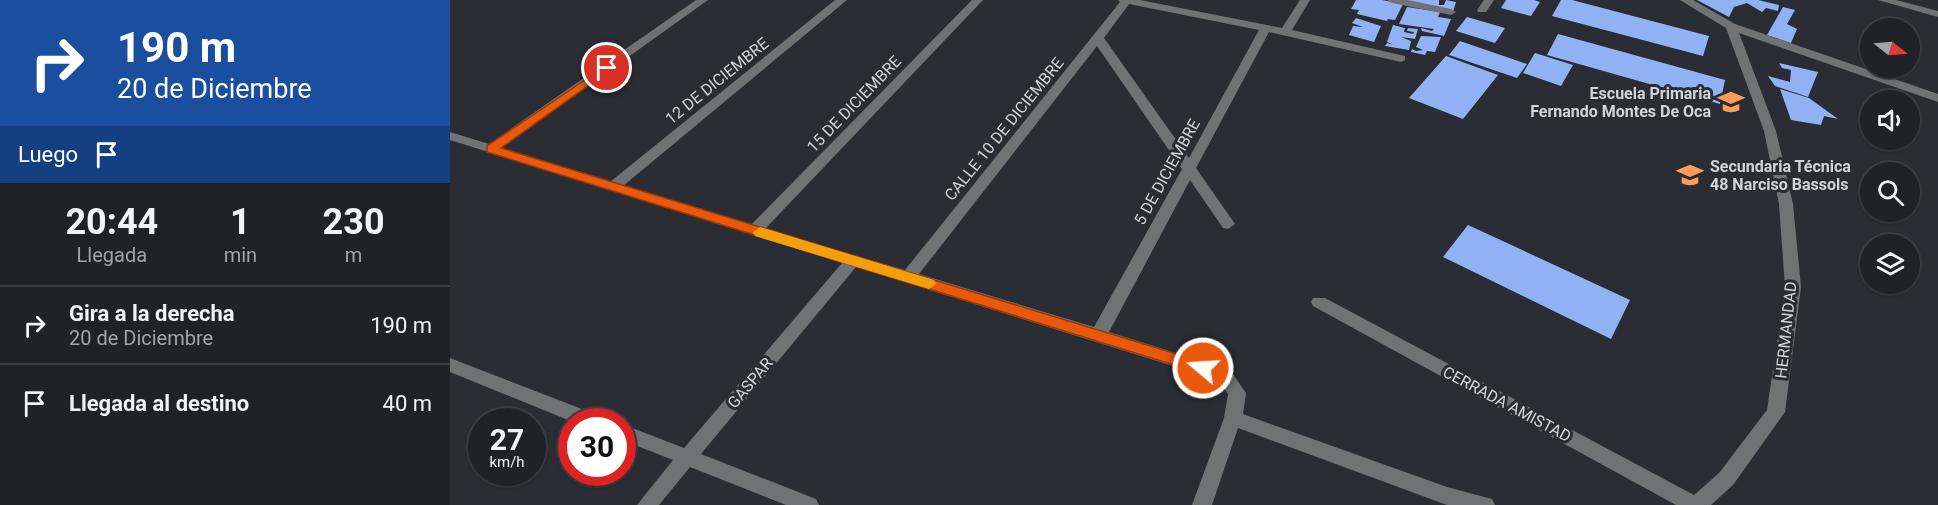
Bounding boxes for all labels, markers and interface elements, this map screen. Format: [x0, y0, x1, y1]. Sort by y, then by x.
north arrow [1860, 18, 1920, 78]
map controls [1860, 18, 1920, 294]
text: 190 m [117, 23, 236, 72]
icon: right [18, 24, 96, 102]
street label: 12 DE DICIEMBRE [662, 34, 772, 128]
pin [581, 42, 632, 93]
icon: arrive [590, 51, 623, 84]
street label: 15 DE DICIEMBRE [803, 52, 905, 156]
street label: CALLE 10 DE DICIEMBRE [941, 54, 1067, 204]
text: 20 de Diciembre [117, 73, 312, 105]
place label: Escuela Primaria Fernando Montes De Oca [1530, 84, 1711, 121]
school or university icon: Escuela Primaria Fernando Montes De Oca [1716, 87, 1746, 117]
button: sound [1860, 90, 1920, 150]
street label: 5 DE DICIEMBRE [1130, 116, 1204, 228]
icon: arrive [90, 138, 123, 171]
text: Luego [18, 142, 78, 167]
place label: Secundaria Técnica 48 Narciso Bassols [1710, 157, 1851, 194]
school or university icon: Secundaria Técnica 48 Narciso Bassols [1675, 160, 1705, 190]
button: search [1860, 162, 1920, 222]
text: 20:44 [65, 201, 158, 243]
text: 1 [230, 201, 251, 243]
text: 230 [323, 201, 385, 243]
button: layers [1860, 234, 1920, 294]
text: Llegada [77, 243, 147, 267]
text: min [224, 243, 257, 267]
text: m [345, 243, 362, 267]
street label: HERMANDAD [1771, 280, 1801, 380]
text: Gira a la derecha [69, 301, 235, 326]
icon: right [18, 309, 51, 342]
text: 190 m [370, 313, 432, 338]
text: 20 de Diciembre [69, 326, 213, 350]
position arrow [1171, 336, 1235, 400]
street label: GASPAR [723, 354, 777, 412]
street label: CERRADA AMISTAD [1440, 362, 1574, 446]
icon: arrive [18, 387, 51, 420]
text: Llegada al destino [69, 391, 249, 416]
text: 40 m [383, 391, 432, 416]
speed limit sign: 30 [558, 408, 636, 486]
text: 27 [490, 422, 524, 457]
text: km/h [489, 453, 525, 471]

